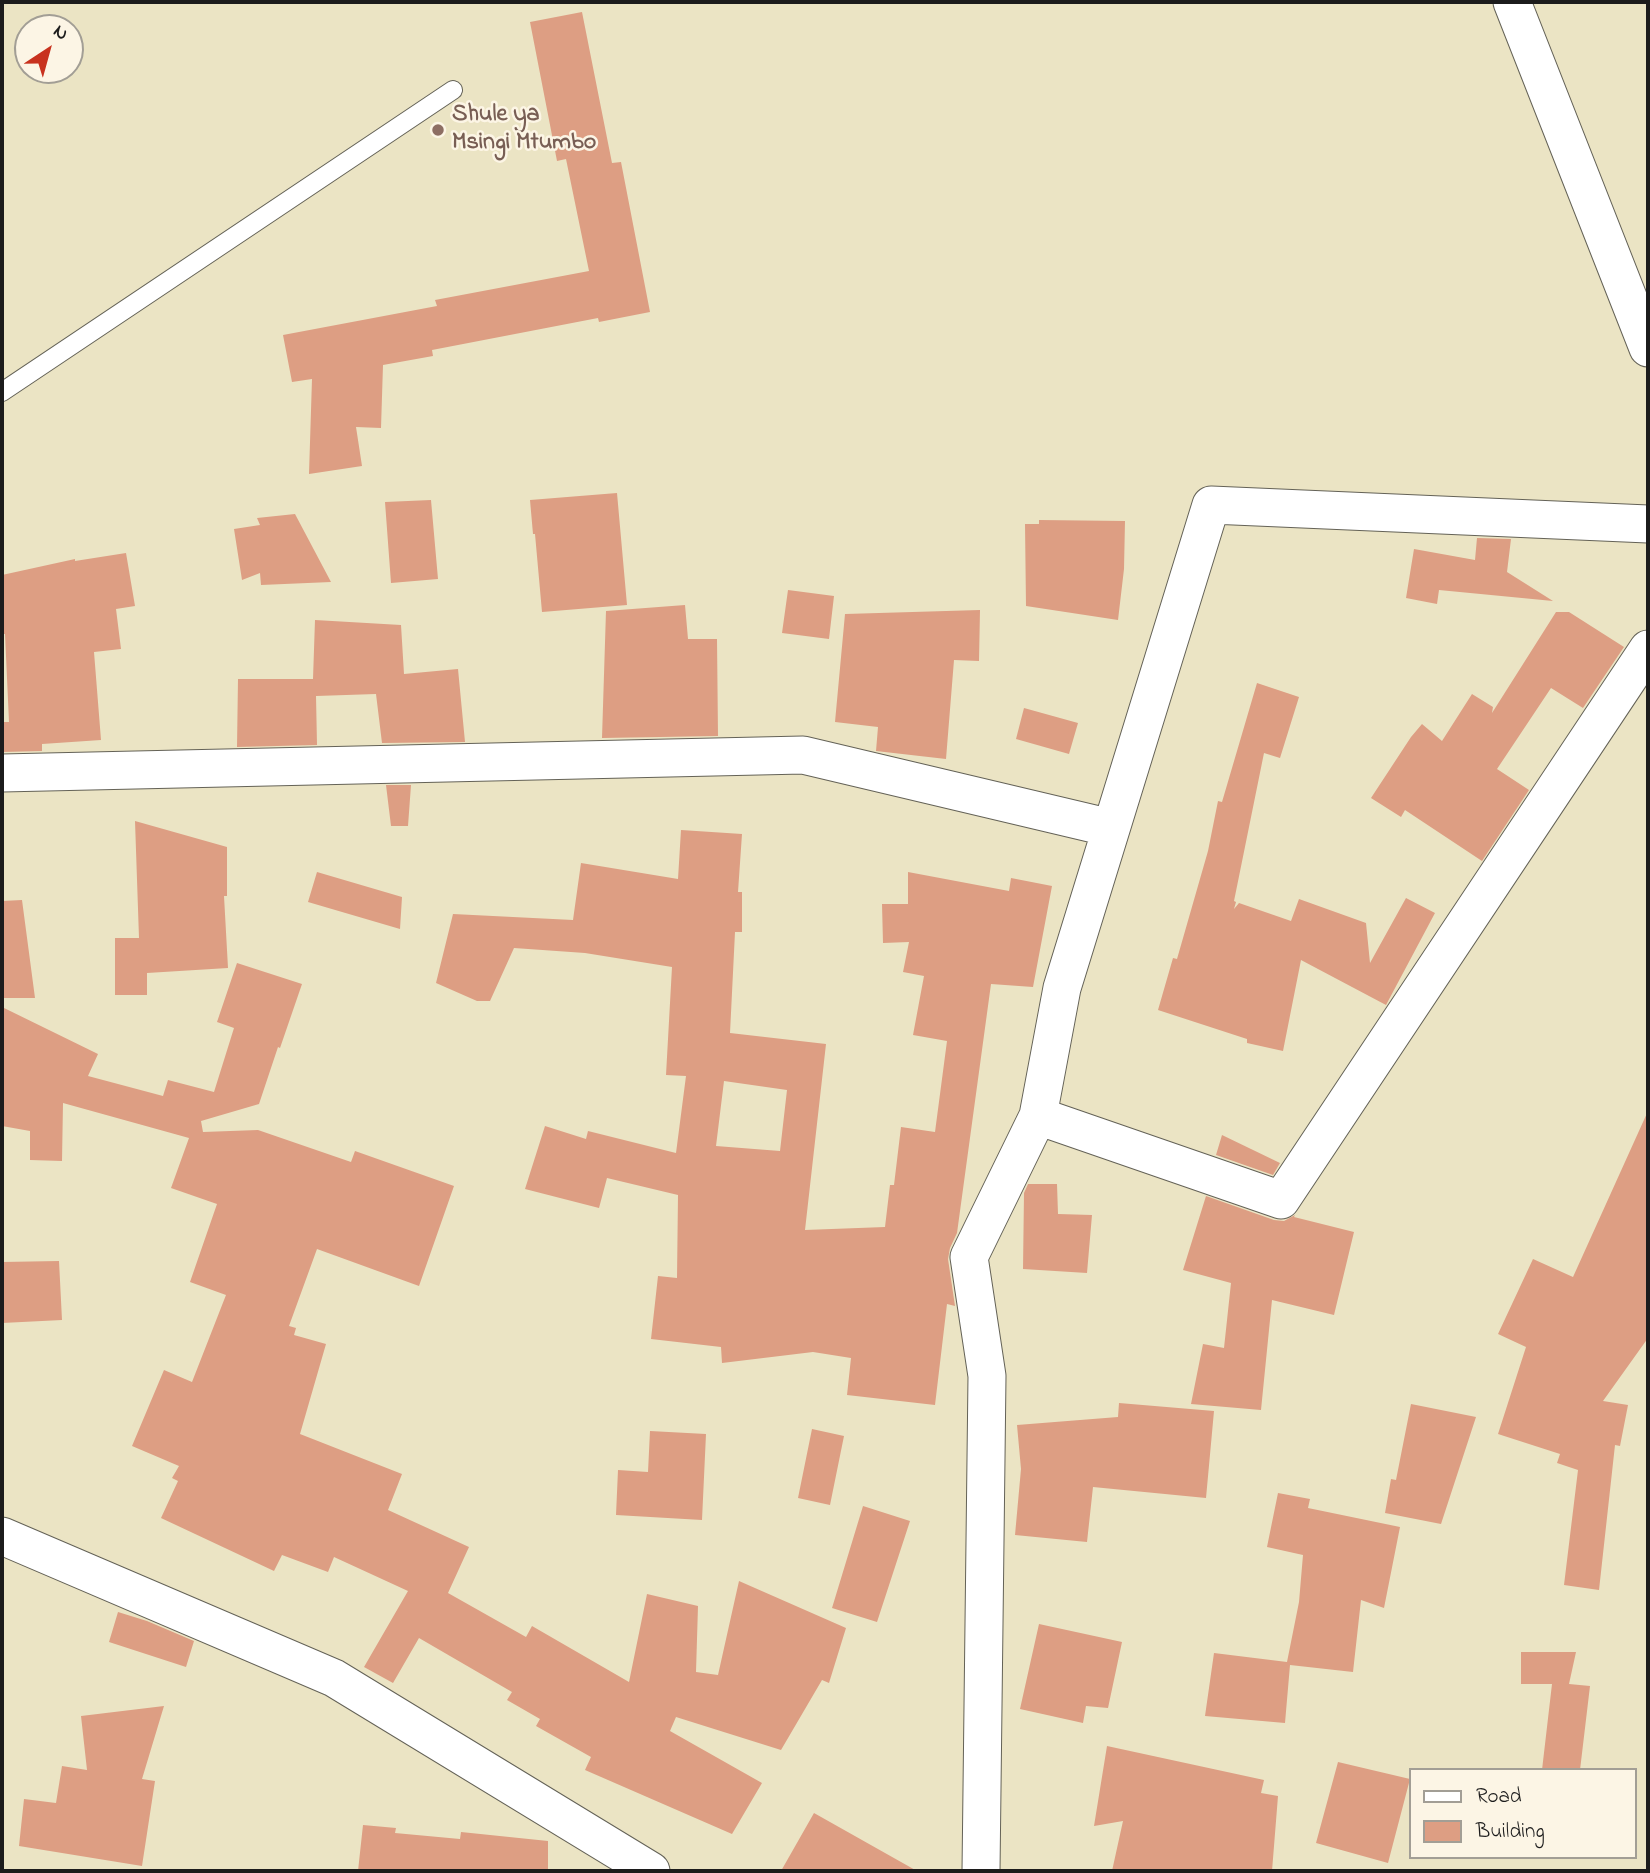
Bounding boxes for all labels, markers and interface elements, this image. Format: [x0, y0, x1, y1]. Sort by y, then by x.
north arrow [14, 14, 84, 84]
text: N [47, 19, 74, 48]
place label: Shule ya Msingi Mtumbo [452, 102, 596, 158]
marker: Shule ya Msingi Mtumbo [430, 122, 446, 138]
legend [1408, 1768, 1636, 1859]
text: Road [1476, 1782, 1522, 1812]
text: Building [1476, 1817, 1545, 1847]

